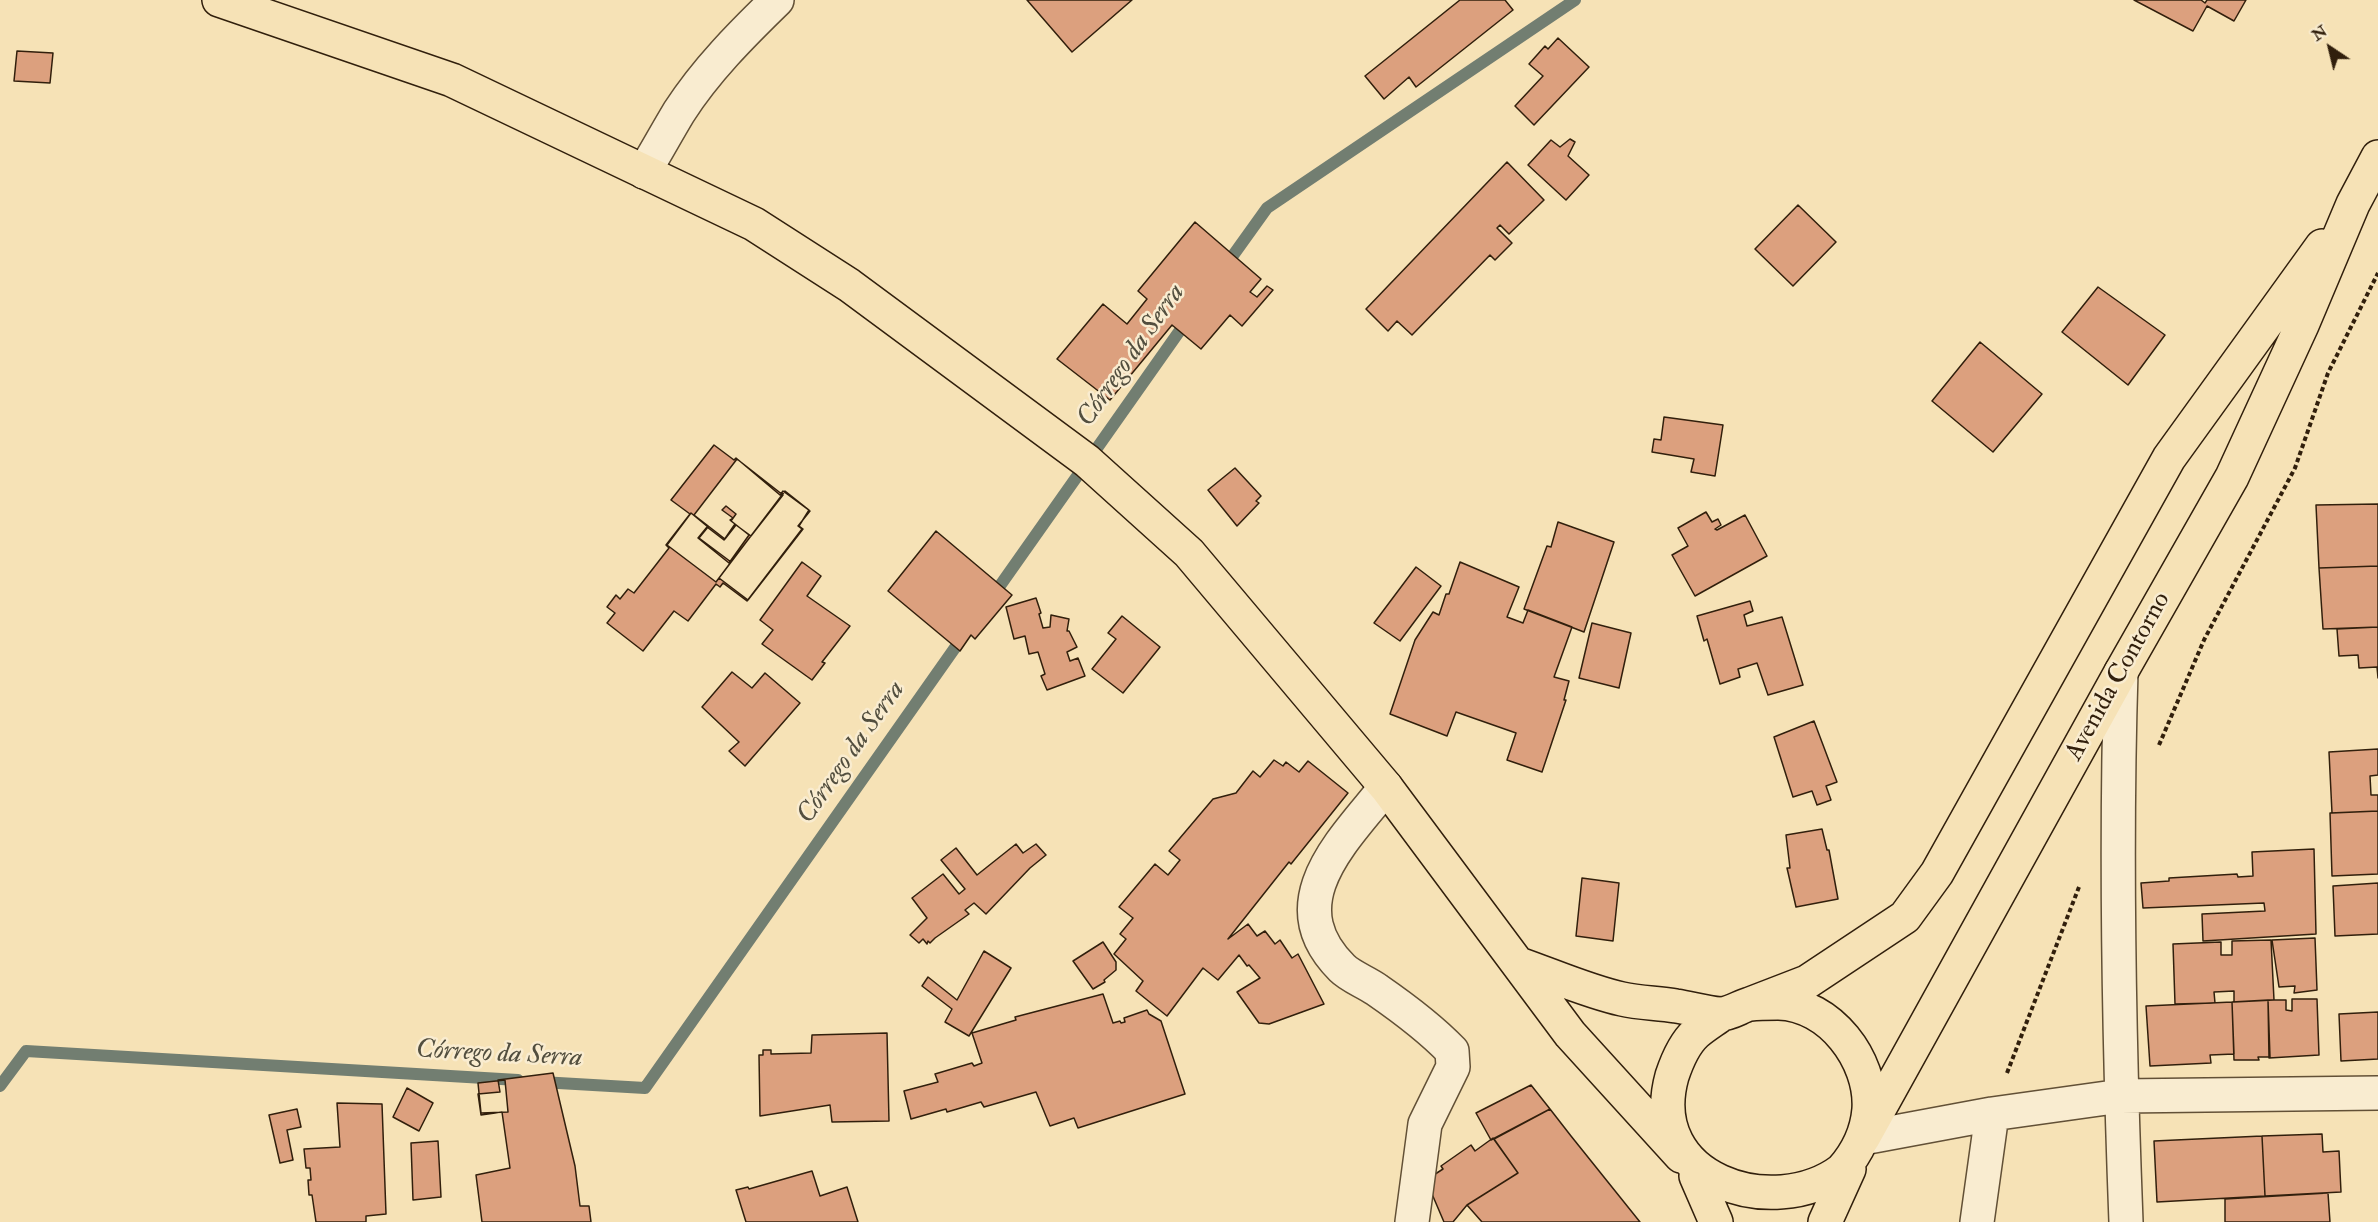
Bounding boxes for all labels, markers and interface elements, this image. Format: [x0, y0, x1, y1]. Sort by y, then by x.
north arrow [2300, 18, 2360, 78]
text: N [2308, 21, 2331, 46]
water label: Córrego da Serra [1071, 278, 1193, 434]
street label: Avenida Contorno [2060, 587, 2178, 767]
water label: Córrego da Serra [791, 675, 913, 831]
water label: Córrego da Serra [415, 1034, 583, 1076]

